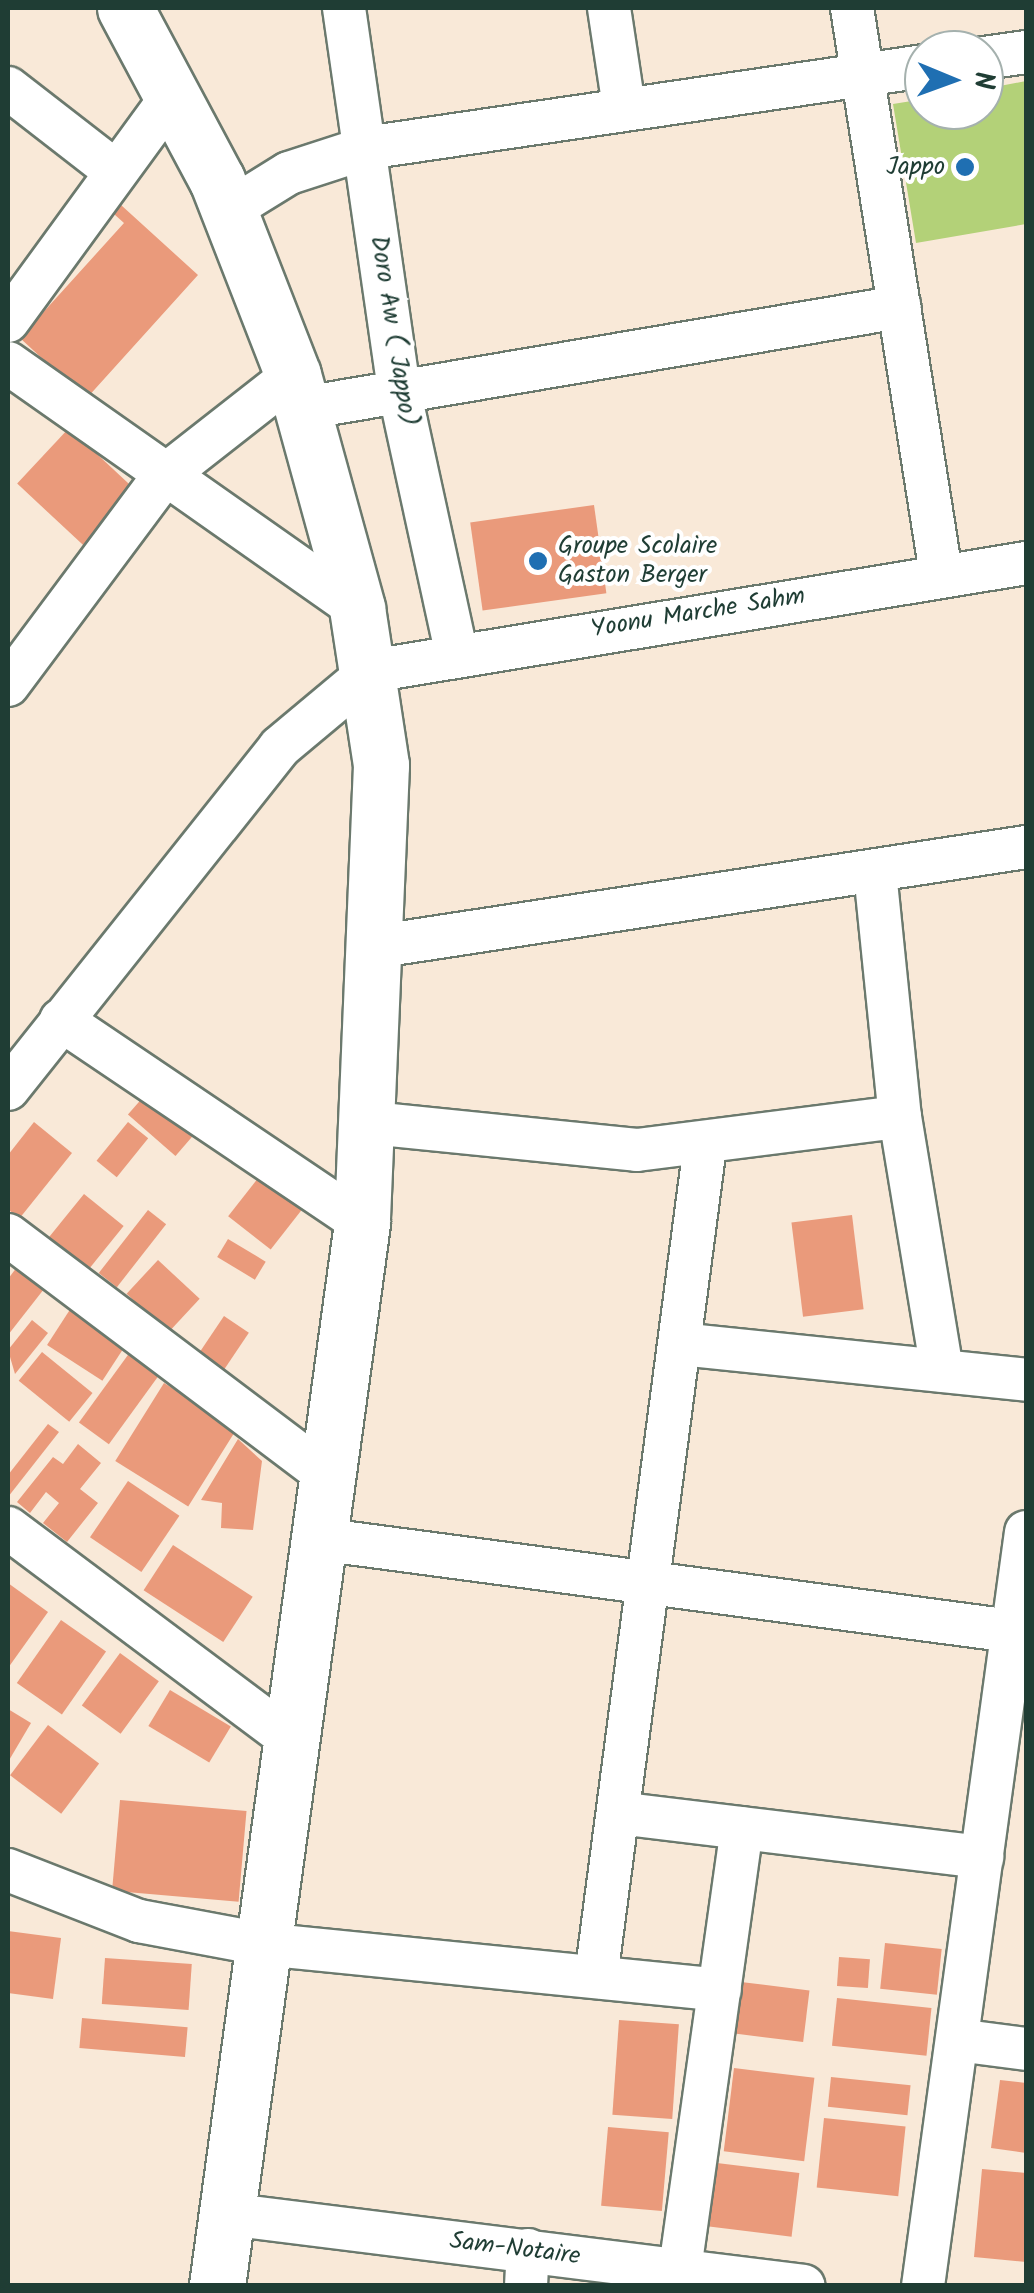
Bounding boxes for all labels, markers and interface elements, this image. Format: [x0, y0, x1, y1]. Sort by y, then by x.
north arrow [904, 30, 1004, 130]
text: N [960, 71, 1005, 90]
place label: Jappo [886, 152, 945, 182]
marker: Jappo [954, 156, 976, 178]
street label: Doro Aw ( Jappo) [363, 234, 423, 428]
place label: Groupe Scolaire Gaston Berger [558, 532, 717, 591]
marker: Groupe Scolaire Gaston Berger [527, 550, 549, 572]
street label: Yoonu Marche Sahm [589, 581, 807, 645]
street label: Sam-Notaire [448, 2226, 582, 2272]

